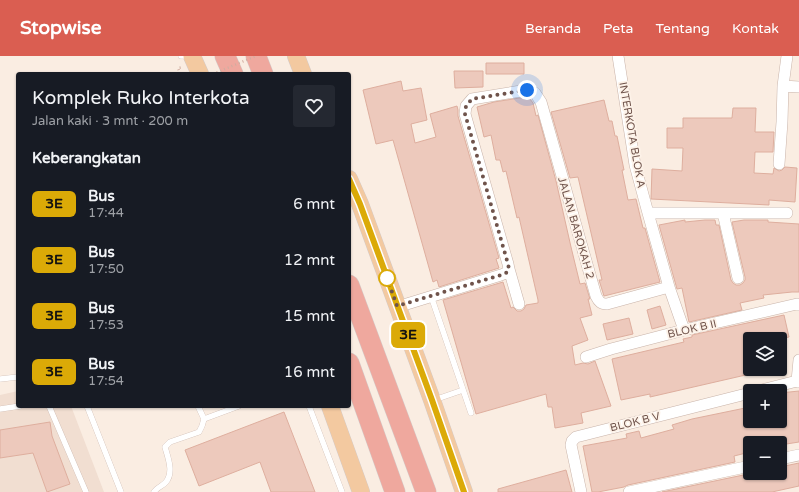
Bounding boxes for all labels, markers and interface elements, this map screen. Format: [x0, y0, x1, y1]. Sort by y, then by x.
text: Stopwise [20, 17, 101, 39]
text: Beranda [525, 20, 581, 37]
text: Peta [603, 20, 633, 37]
text: Tentang [655, 20, 710, 37]
text: Kontak [732, 20, 779, 37]
your location [517, 80, 537, 100]
street label: INTERKOTA BLOK A [616, 81, 648, 189]
button: heart [293, 85, 335, 127]
text: Komplek Ruko Interkota [32, 87, 250, 109]
text: Jalan kaki · 3 mnt · 200 m [32, 113, 188, 129]
text: Keberangkatan [32, 149, 141, 167]
street label: JALAN BAROKAH 2 [555, 176, 597, 281]
text: Bus [88, 187, 115, 205]
text: 3E [45, 195, 63, 212]
text: 6 mnt [293, 195, 335, 213]
text: 17:44 [88, 205, 124, 221]
text: Bus [88, 243, 115, 261]
text: 3E [45, 251, 63, 268]
text: 12 mnt [284, 251, 335, 269]
text: 17:50 [88, 261, 124, 277]
unlabelled marker [378, 269, 396, 287]
text: Bus [88, 299, 115, 317]
text: 3E [45, 307, 63, 324]
text: 15 mnt [284, 307, 335, 325]
text: 17:53 [88, 317, 124, 333]
street label: BLOK B II [666, 317, 718, 341]
line badge: 3E [390, 322, 426, 348]
text: 3E [399, 326, 417, 343]
map controls [743, 332, 787, 480]
button: layers [743, 332, 787, 376]
text: Bus [88, 355, 115, 373]
text: 3E [45, 363, 63, 380]
text: 16 mnt [284, 363, 335, 381]
text: 17:54 [88, 373, 124, 389]
button: + [743, 384, 787, 428]
street label: BLOK B V [609, 409, 662, 435]
button: − [743, 436, 787, 480]

